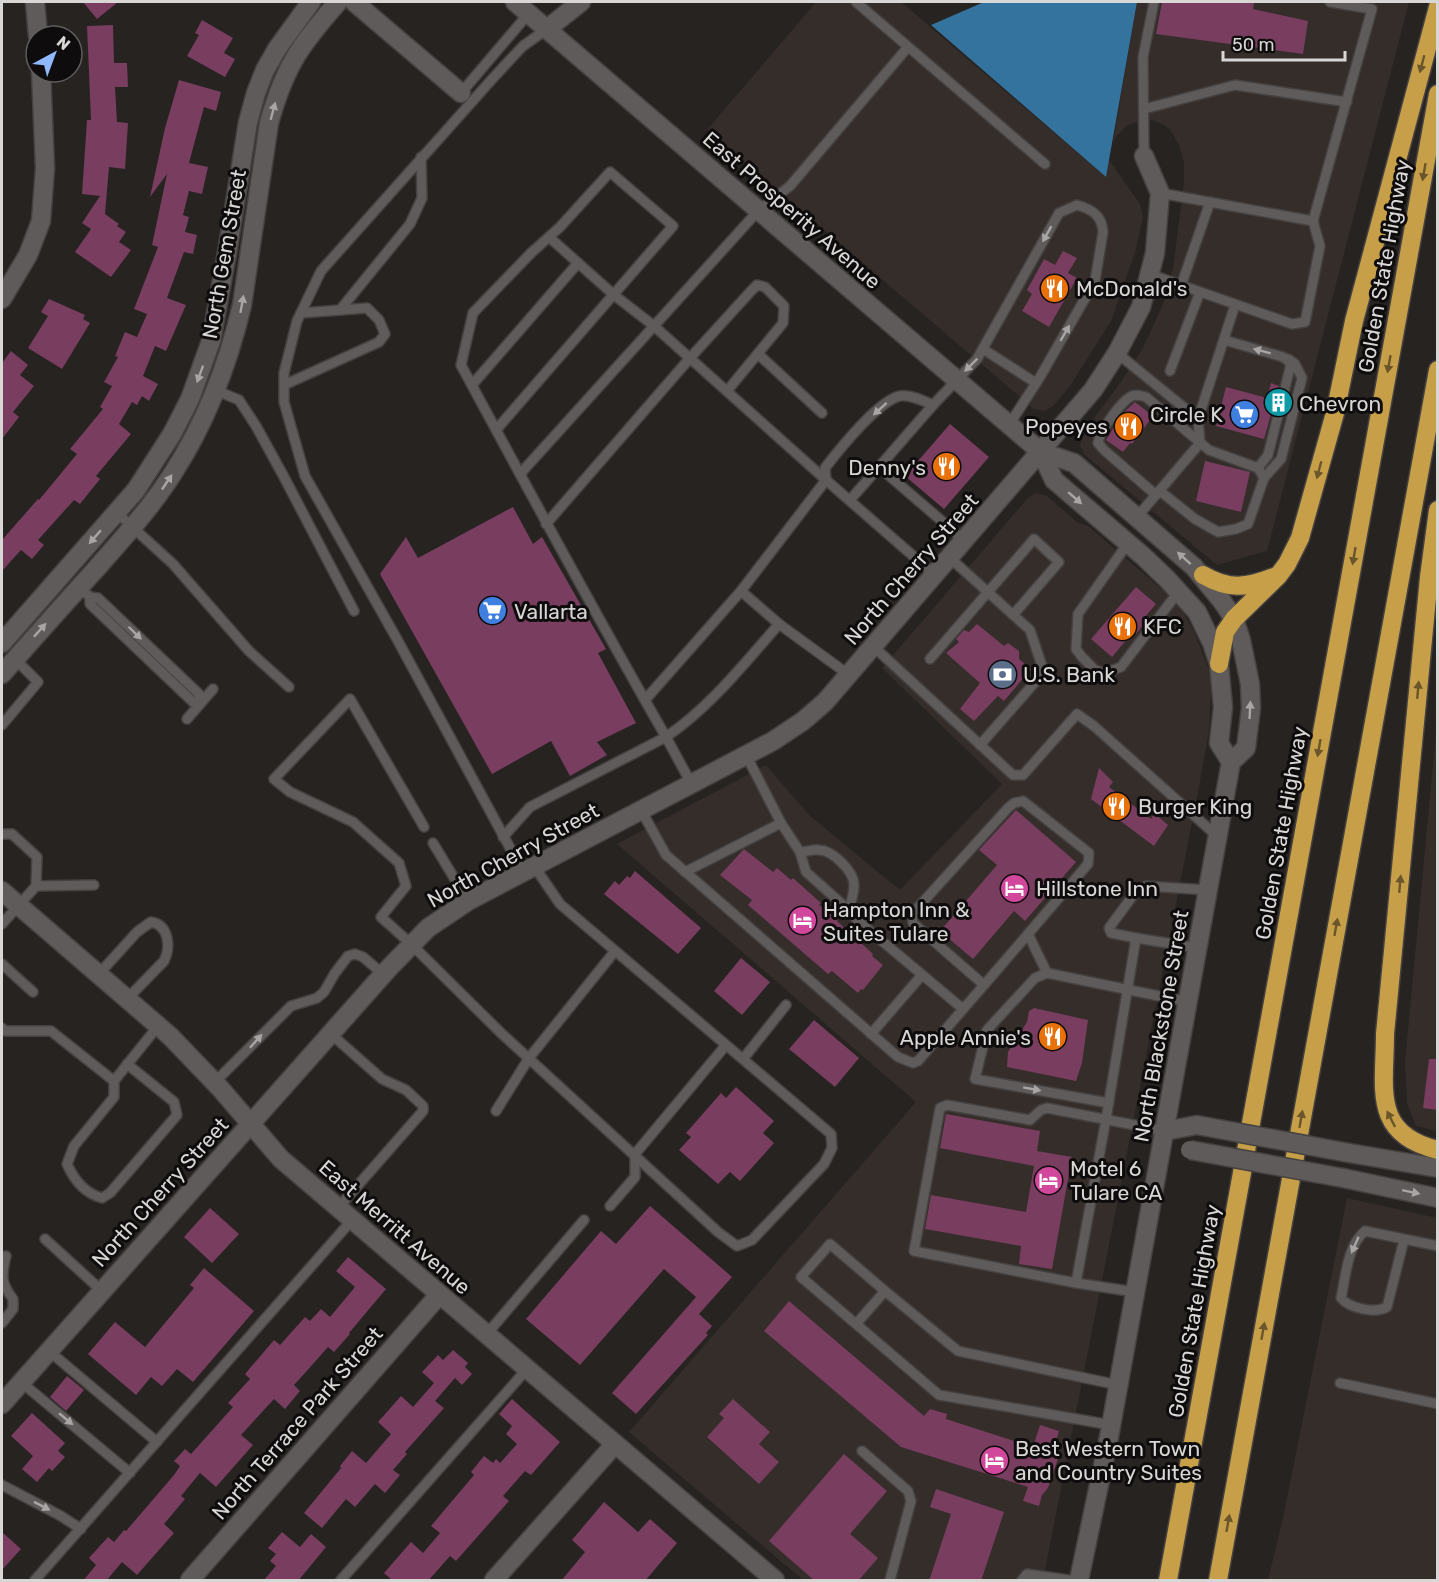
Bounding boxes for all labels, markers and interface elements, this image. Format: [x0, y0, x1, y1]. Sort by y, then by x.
north arrow [24, 24, 84, 84]
scale bar [1223, 24, 1344, 62]
text: N [53, 32, 74, 54]
text: 50 m [1232, 34, 1275, 56]
one-way arrow [1417, 55, 1427, 73]
one-way arrow [268, 102, 278, 120]
street label: East Prosperity Avenue [698, 126, 886, 294]
street label: Golden State Highway [1353, 157, 1415, 375]
one-way arrow [1419, 163, 1428, 182]
street label: North Gem Street [197, 167, 251, 341]
one-way arrow [1042, 225, 1052, 242]
restaurant icon: McDonald's [1039, 272, 1071, 304]
place label: McDonald's [1076, 276, 1188, 301]
one-way arrow [238, 294, 247, 313]
one-way arrow [1060, 325, 1071, 341]
one-way arrow [1253, 346, 1271, 355]
one-way arrow [1384, 354, 1393, 373]
one-way arrow [964, 358, 978, 372]
one-way arrow [194, 365, 204, 383]
building icon: Chevron [1262, 387, 1294, 419]
place label: Chevron [1299, 391, 1381, 416]
supermarket icon: Circle K [1228, 398, 1260, 430]
one-way arrow [872, 402, 887, 416]
place label: Circle K [1150, 402, 1223, 427]
restaurant icon: Popeyes [1113, 410, 1145, 442]
place label: Popeyes [1025, 414, 1108, 439]
restaurant icon: Denny's [931, 451, 963, 483]
place label: Denny's [848, 455, 926, 480]
one-way arrow [1314, 460, 1324, 479]
one-way arrow [161, 475, 173, 491]
street label: North Cherry Street [839, 488, 983, 650]
one-way arrow [1067, 491, 1082, 504]
one-way arrow [89, 529, 102, 544]
one-way arrow [1349, 546, 1358, 565]
one-way arrow [1177, 552, 1192, 565]
supermarket icon: Vallarta [477, 595, 509, 627]
place label: Vallarta [514, 599, 588, 624]
restaurant icon: KFC [1106, 610, 1138, 642]
place label: KFC [1143, 614, 1182, 639]
one-way arrow [33, 623, 47, 638]
one-way arrow [127, 626, 142, 640]
bank icon: U.S. Bank [986, 658, 1018, 690]
place label: U.S. Bank [1023, 662, 1115, 687]
one-way arrow [1413, 681, 1423, 700]
one-way arrow [1245, 700, 1254, 719]
street label: Golden State Highway [1250, 724, 1312, 942]
one-way arrow [1315, 738, 1324, 757]
restaurant icon: Burger King [1101, 790, 1133, 822]
place label: Burger King [1138, 794, 1252, 819]
street label: North Cherry Street [423, 797, 603, 913]
hotel icon: Hillstone Inn [999, 872, 1031, 904]
one-way arrow [1395, 875, 1405, 894]
place label: Hillstone Inn [1036, 876, 1158, 901]
place label: Hampton Inn & Suites Tulare [823, 897, 970, 946]
hotel icon: Hampton Inn & Suites Tulare [786, 905, 818, 937]
street label: North Blackstone Street [1128, 908, 1194, 1144]
one-way arrow [1332, 917, 1341, 936]
restaurant icon: Apple Annie's [1036, 1021, 1068, 1053]
place label: Apple Annie's [900, 1025, 1031, 1050]
one-way arrow [249, 1034, 263, 1049]
one-way arrow [1023, 1085, 1042, 1094]
one-way arrow [1297, 1109, 1306, 1128]
one-way arrow [1387, 1110, 1397, 1128]
street label: North Cherry Street [86, 1112, 234, 1272]
street label: East Merritt Avenue [314, 1154, 476, 1300]
place label: Motel 6 Tulare CA [1070, 1156, 1162, 1205]
hotel icon: Motel 6 Tulare CA [1033, 1164, 1065, 1196]
one-way arrow [1402, 1188, 1420, 1198]
street label: Golden State Highway [1163, 1202, 1225, 1420]
one-way arrow [1350, 1236, 1360, 1254]
street label: North Terrace Park Street [206, 1321, 388, 1525]
one-way arrow [1259, 1321, 1268, 1340]
one-way arrow [58, 1413, 74, 1426]
place label: Best Western Town and Country Suites [1015, 1436, 1202, 1485]
hotel icon: Best Western Town and Country Suites [978, 1444, 1010, 1476]
one-way arrow [33, 1501, 50, 1511]
one-way arrow [1224, 1513, 1233, 1532]

